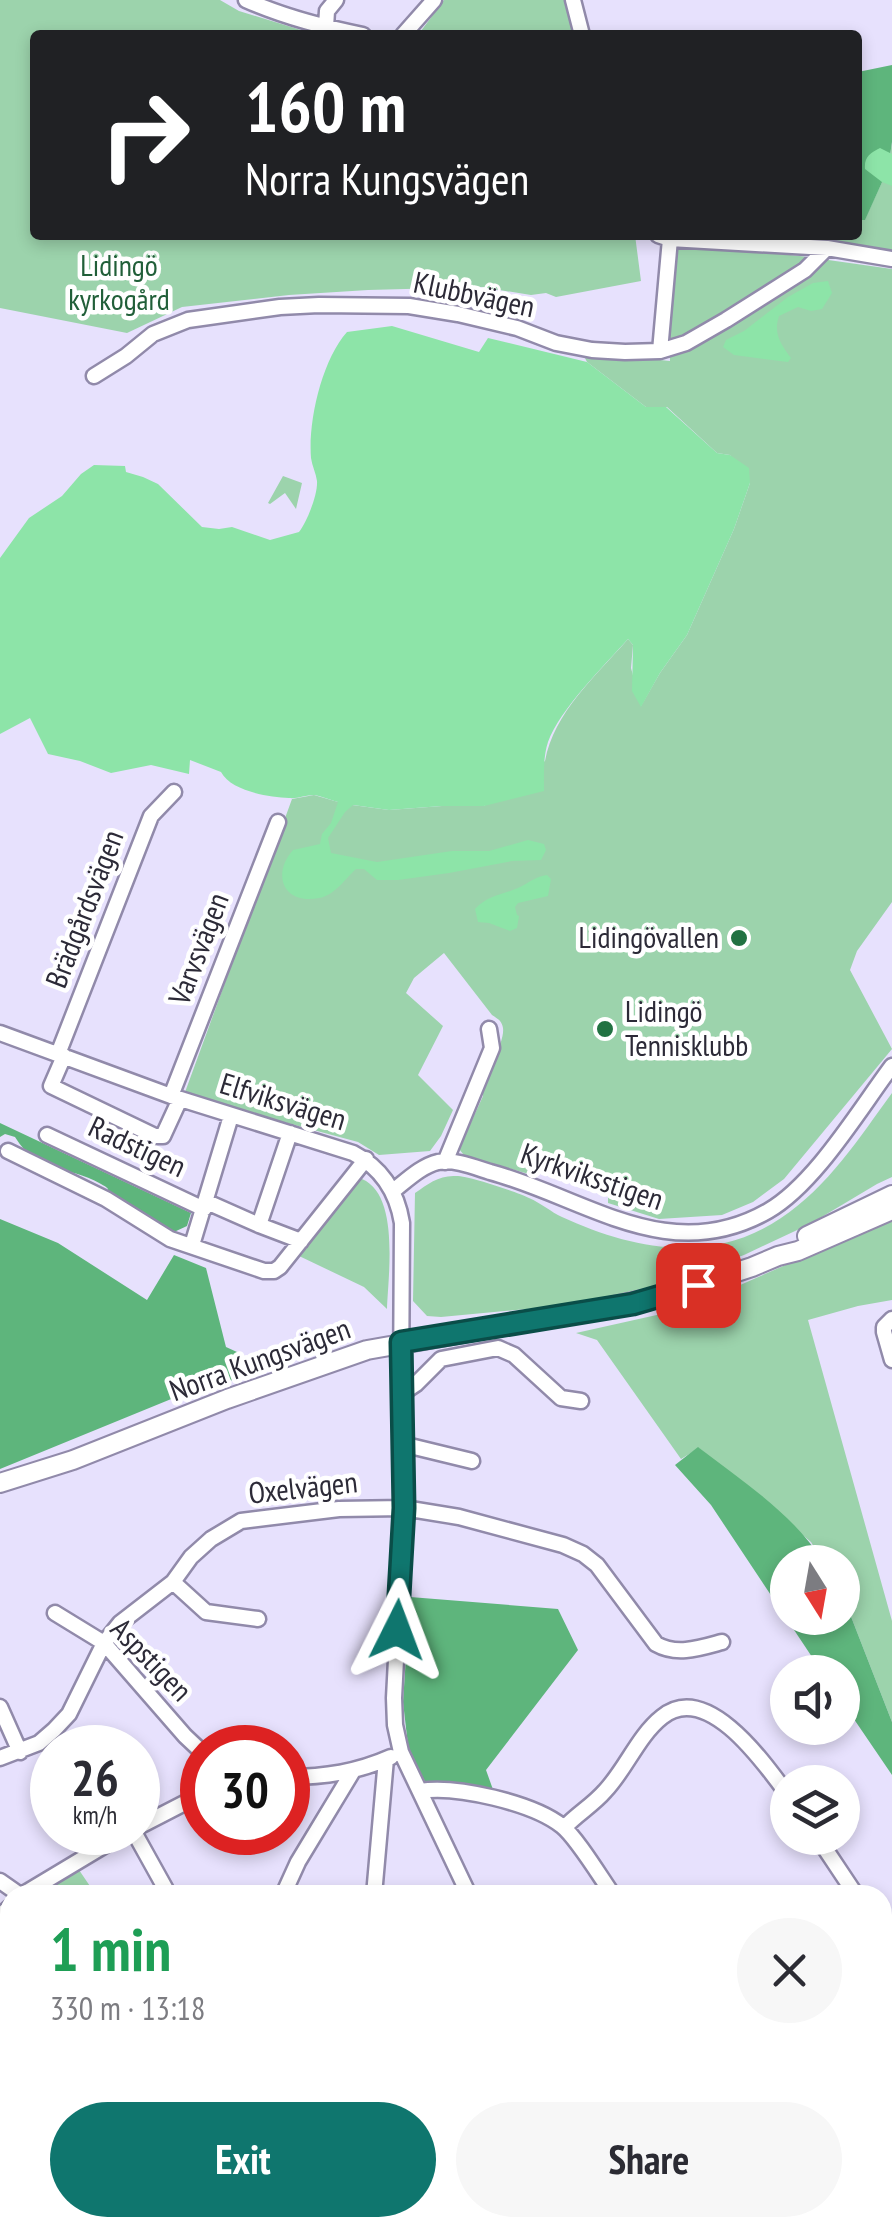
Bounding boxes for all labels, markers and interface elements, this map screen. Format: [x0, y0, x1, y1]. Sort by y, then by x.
text: 160 m [245, 61, 406, 151]
icon: right [80, 70, 210, 200]
text: Norra Kungsvägen [245, 149, 529, 207]
park label: Lidingö kyrkogård [68, 245, 170, 318]
street label: Klubbvägen [410, 262, 538, 325]
street label: Brädgårdsvägen [36, 824, 132, 993]
street label: Varvsvägen [158, 887, 237, 1011]
place label: Lidingövallen [579, 917, 719, 956]
marker: Lidingövallen [728, 927, 750, 949]
place label: Lidingö Tennisklubb [625, 991, 748, 1064]
marker: Lidingö Tennisklubb [594, 1018, 616, 1040]
street label: Elfviksvägen [216, 1063, 351, 1138]
street label: Radstigen [83, 1106, 192, 1185]
street label: Kyrkviksstigen [516, 1133, 669, 1218]
pin [656, 1243, 741, 1328]
icon: arrive [671, 1258, 726, 1313]
street label: Norra Kungsvägen [164, 1308, 355, 1409]
street label: Oxelvägen [247, 1461, 359, 1512]
north arrow [770, 1545, 860, 1635]
map controls [770, 1545, 860, 1855]
position arrow [345, 1578, 449, 1682]
street label: Aspstigen [103, 1609, 201, 1709]
button: sound [770, 1655, 860, 1745]
speed limit sign: 30 [180, 1725, 310, 1855]
text: 26 [71, 1745, 119, 1810]
button: layers [770, 1765, 860, 1855]
text: km/h [73, 1799, 117, 1831]
text: 1 min [50, 1910, 171, 1988]
button: close [737, 1918, 842, 2023]
text: 330 m · 13:18 [50, 1987, 205, 2029]
button: Exit [50, 2102, 436, 2217]
button: Share [456, 2102, 842, 2217]

